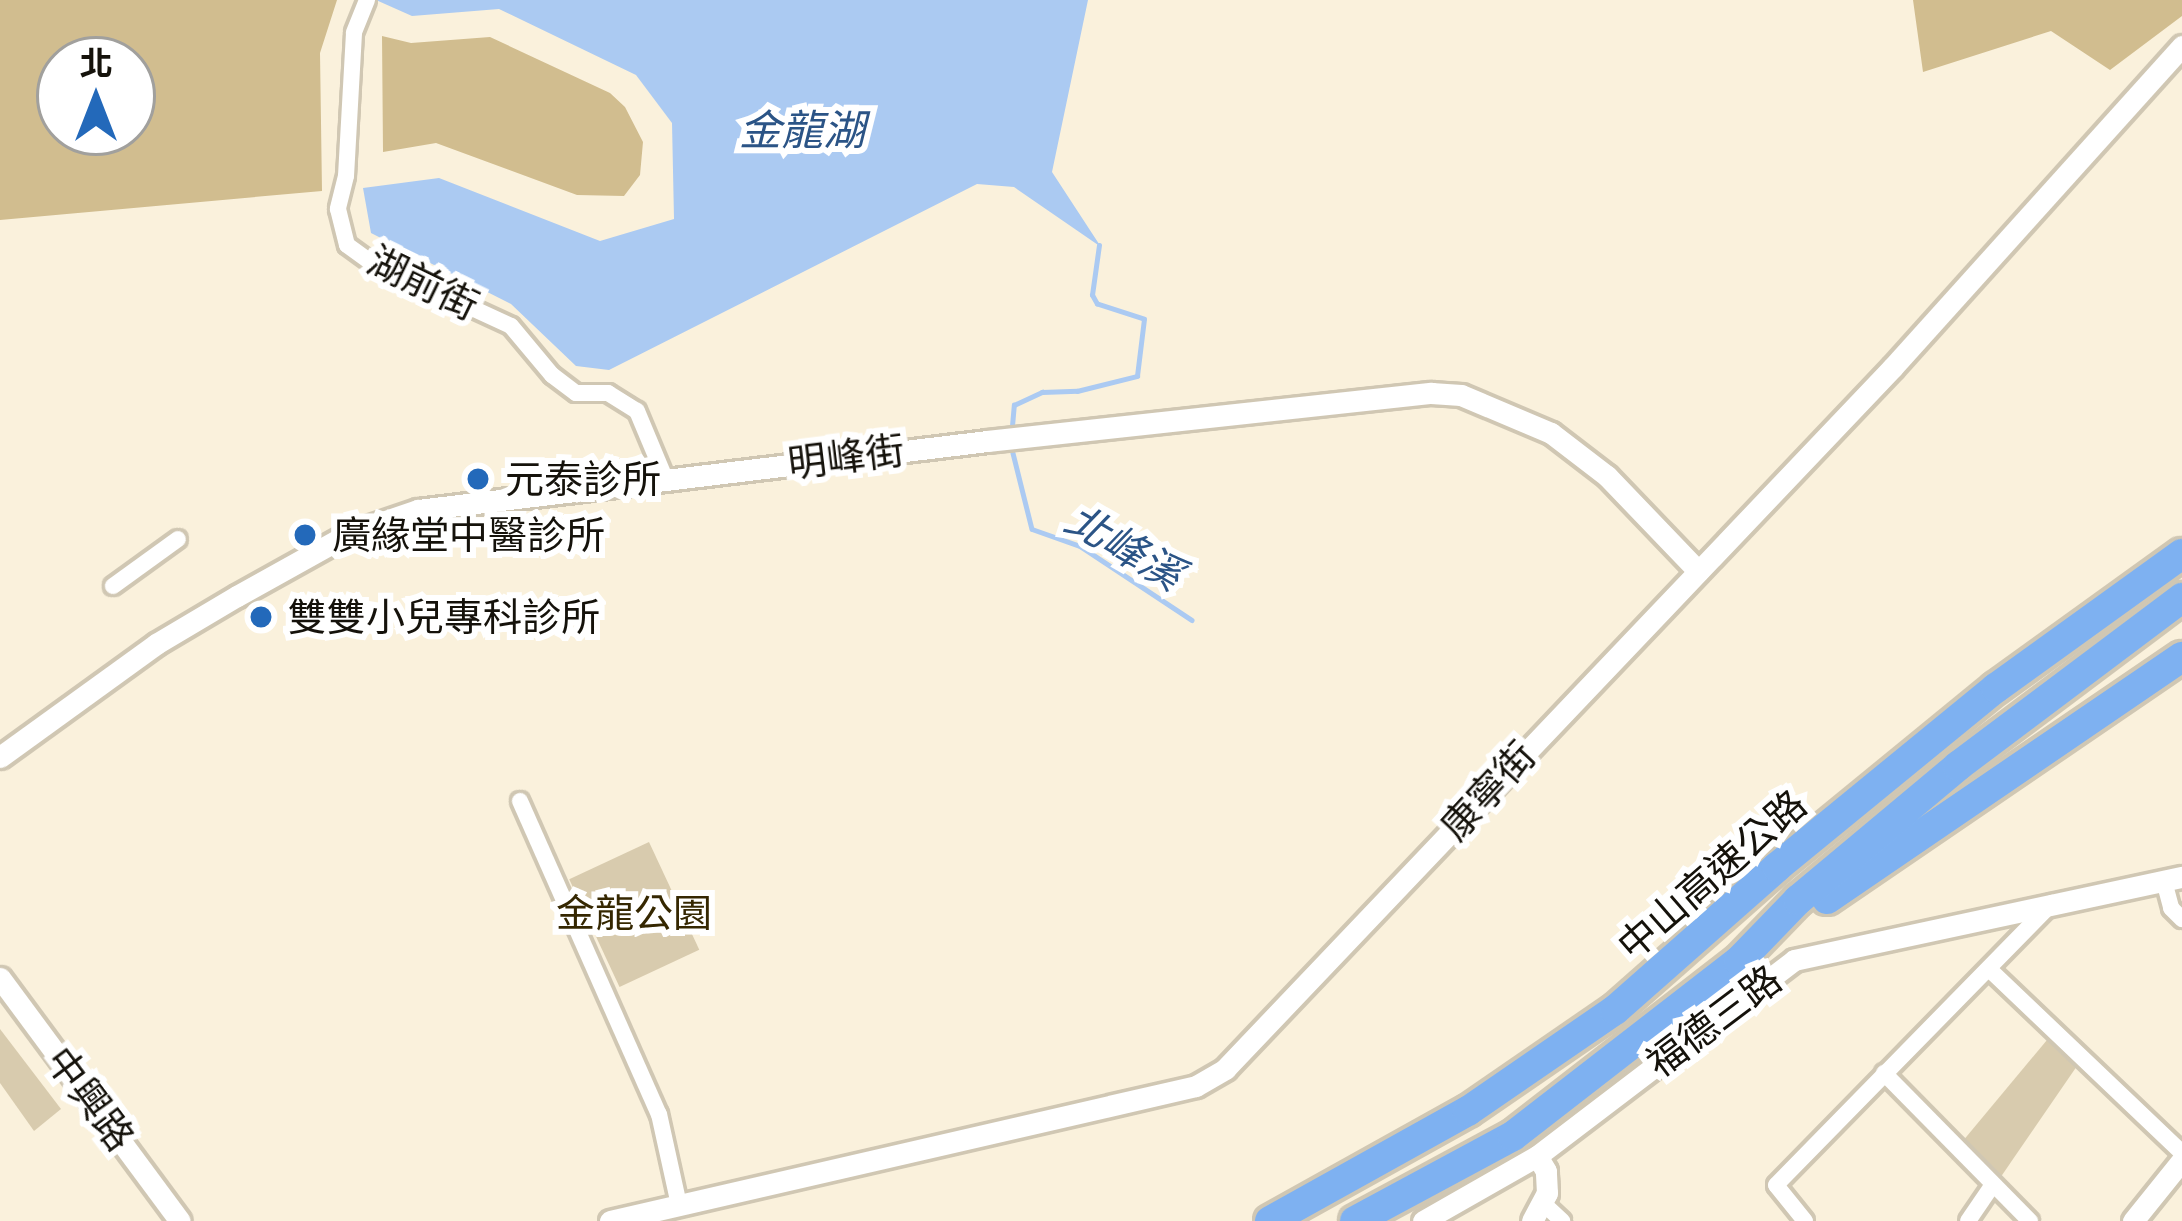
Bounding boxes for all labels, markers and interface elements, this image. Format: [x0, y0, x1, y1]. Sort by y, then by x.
north arrow [36, 36, 156, 156]
text: 北 [80, 43, 113, 82]
water label: 金龍湖 [739, 104, 865, 154]
street label: 湖前街 [360, 236, 486, 330]
street label: 明峰街 [785, 427, 907, 487]
place label: 元泰診所 [505, 456, 661, 502]
marker: 元泰診所 [462, 463, 494, 495]
water label: 北峰溪 [1058, 493, 1192, 599]
place label: 廣緣堂中醫診所 [332, 512, 605, 558]
marker: 廣緣堂中醫診所 [289, 519, 321, 551]
place label: 雙雙小兒專科診所 [288, 594, 600, 640]
marker: 雙雙小兒專科診所 [245, 601, 277, 633]
street label: 康寧街 [1431, 732, 1545, 850]
street label: 中山高速公路 [1608, 781, 1816, 969]
park label: 金龍公園 [556, 890, 712, 936]
street label: 福德三路 [1638, 955, 1790, 1087]
street label: 中興路 [36, 1038, 144, 1160]

